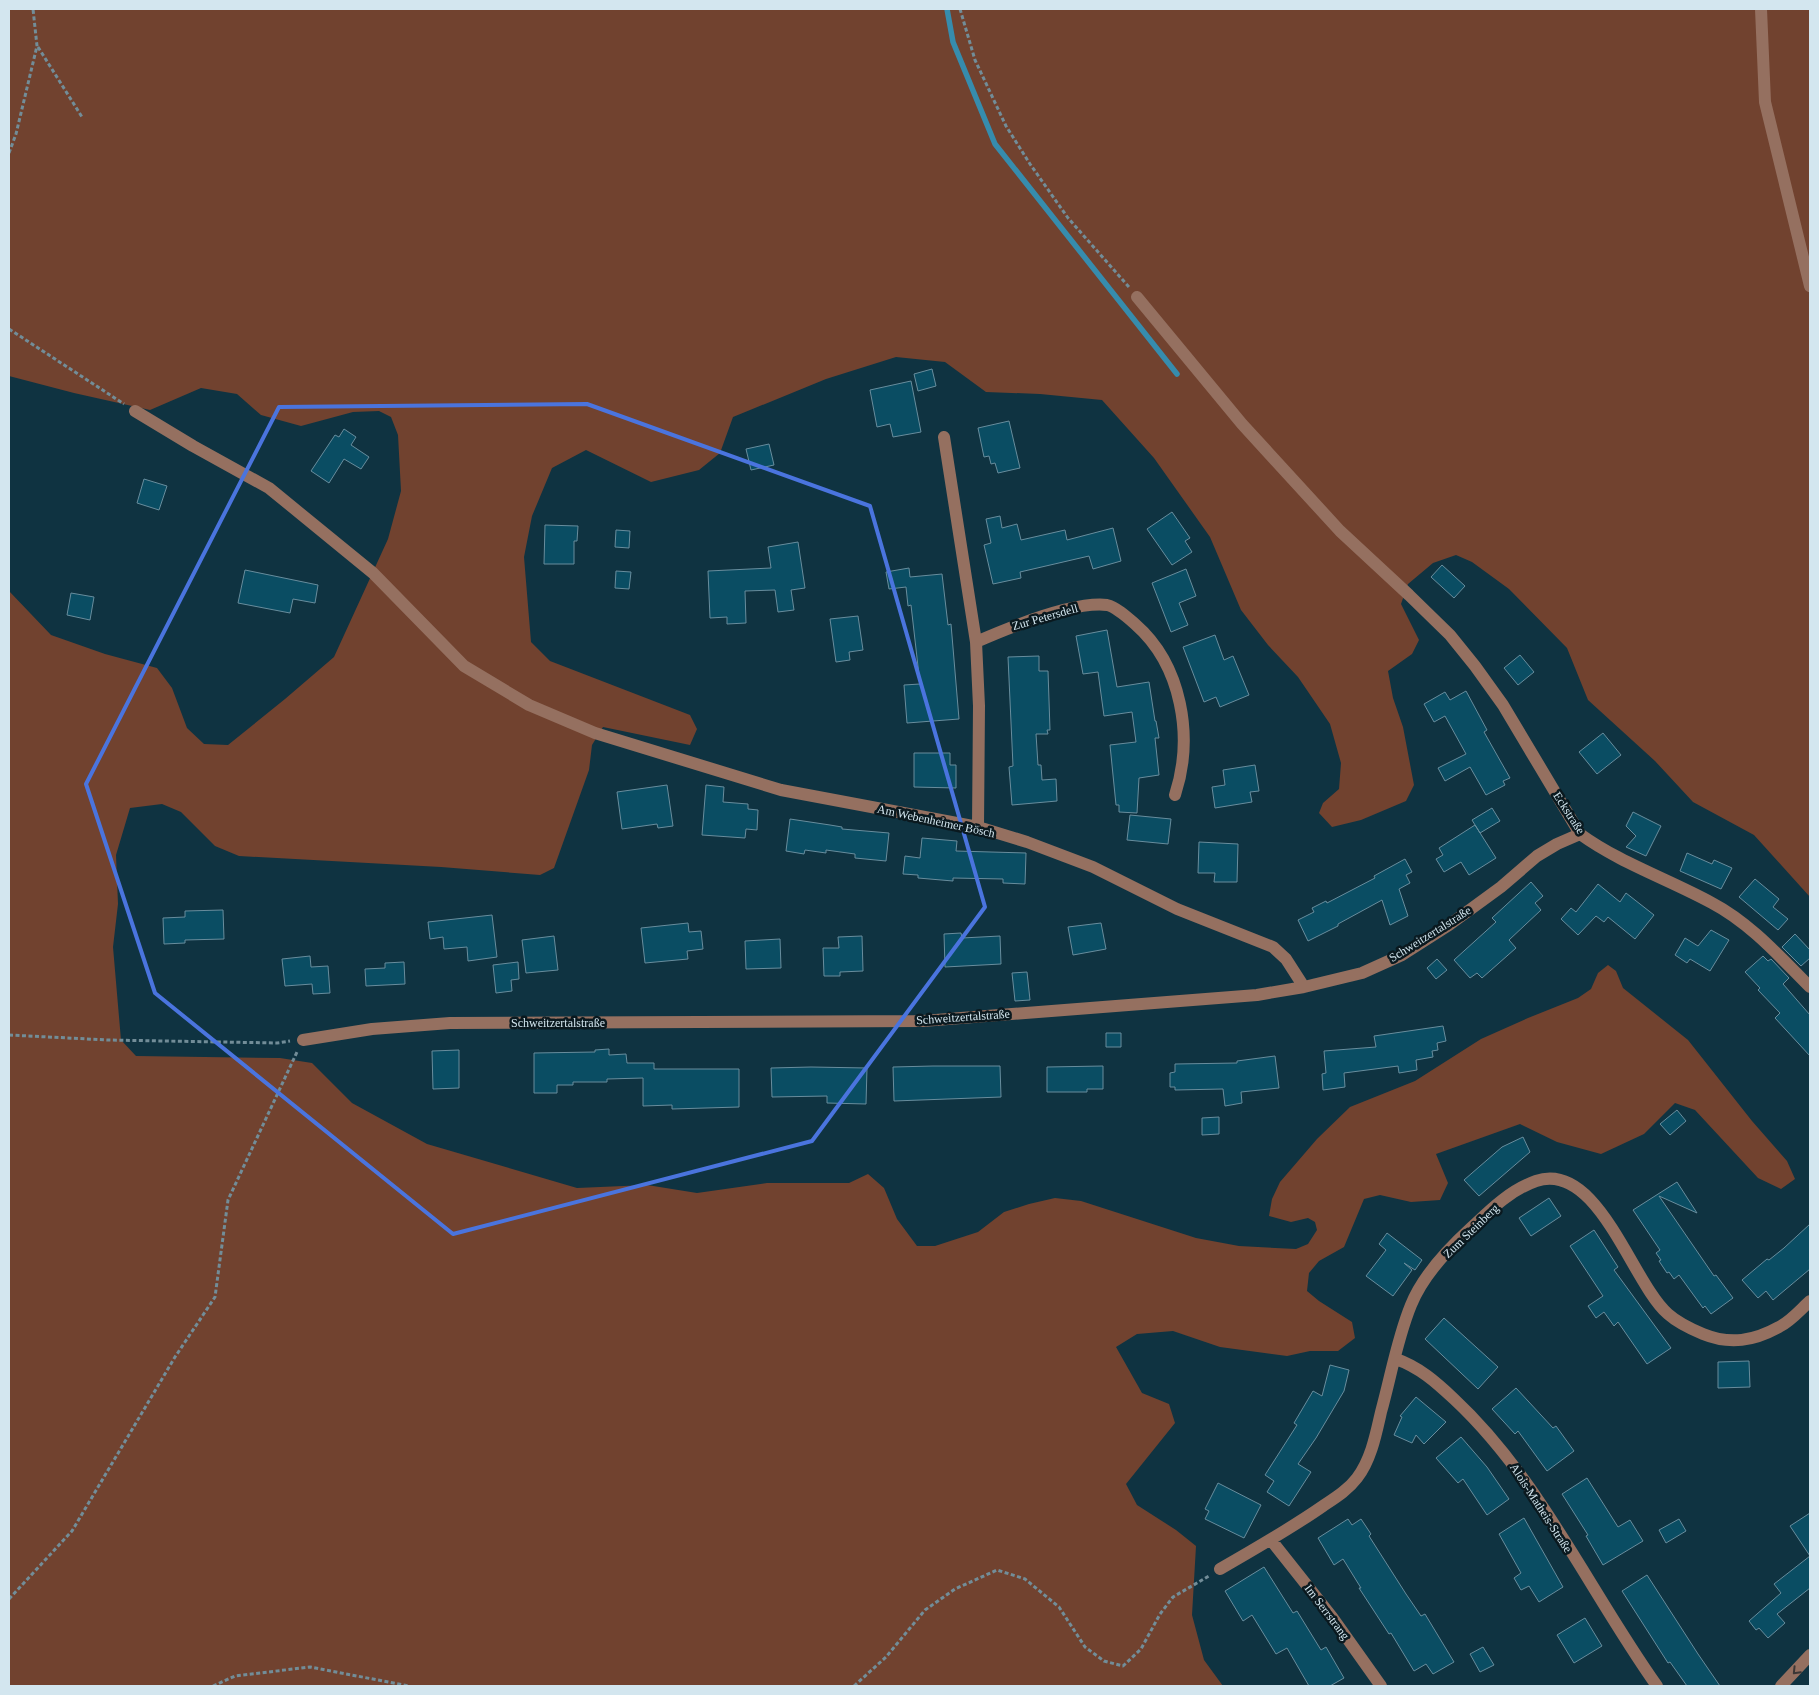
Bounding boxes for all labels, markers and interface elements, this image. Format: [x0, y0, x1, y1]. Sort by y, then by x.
street label: Zur Petersdell [1011, 601, 1080, 633]
street label: Eckstraße [1550, 789, 1588, 837]
street label: Am Webenheimer Bösch [876, 802, 996, 840]
street label: Schweitzertalstraße [1386, 903, 1474, 965]
street label: Schweitzertalstraße [916, 1007, 1010, 1027]
street label: Schweitzertalstraße [511, 1016, 605, 1030]
street label: Zum Steinberg [1440, 1201, 1502, 1261]
street label: Alois-Matheis-Straße [1507, 1461, 1575, 1555]
street label: Im Serrstrang [1302, 1582, 1352, 1642]
one-way arrow [1793, 1665, 1802, 1674]

